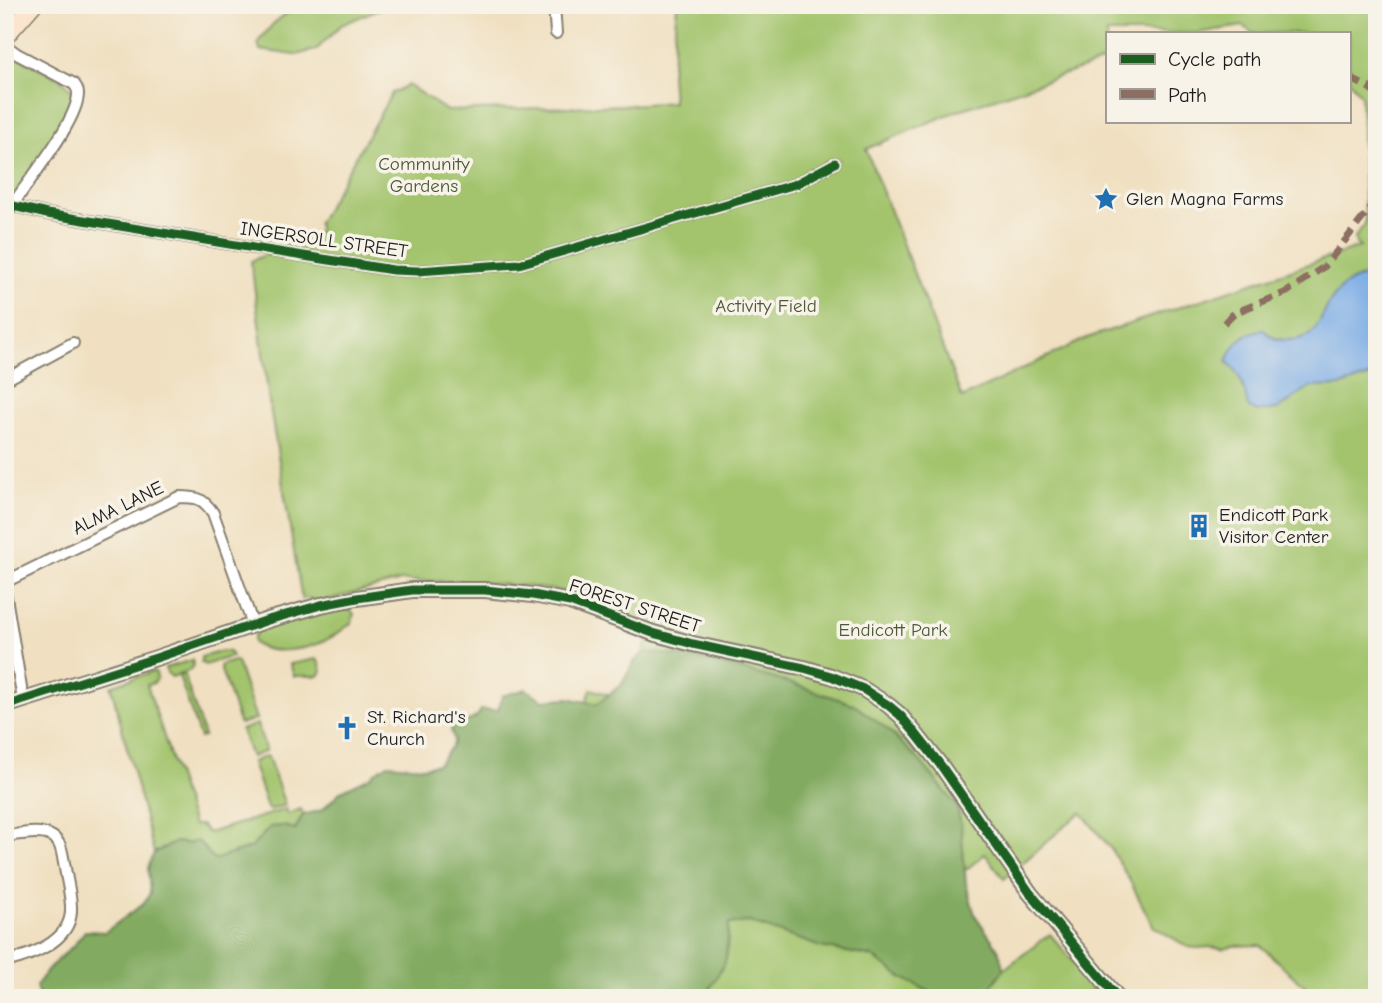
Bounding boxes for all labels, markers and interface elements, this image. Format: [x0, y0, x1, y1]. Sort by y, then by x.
legend [1106, 32, 1350, 122]
text: Cycle path [1168, 47, 1261, 71]
text: Path [1168, 83, 1207, 107]
park label: Community Gardens [378, 153, 470, 197]
place icon: Glen Magna Farms [1092, 185, 1120, 213]
place label: Glen Magna Farms [1126, 188, 1284, 210]
street label: INGERSOLL STREET [239, 217, 409, 263]
park label: Activity Field [715, 295, 817, 317]
street label: ALMA LANE [69, 477, 167, 539]
place label: Endicott Park Visitor Center [1219, 504, 1329, 548]
building icon: Endicott Park Visitor Center [1185, 512, 1213, 540]
street label: FOREST STREET [567, 574, 704, 638]
park label: Endicott Park [839, 619, 948, 641]
place label: St. Richard's Church [367, 706, 466, 750]
church icon: St. Richard's Church [333, 714, 361, 742]

